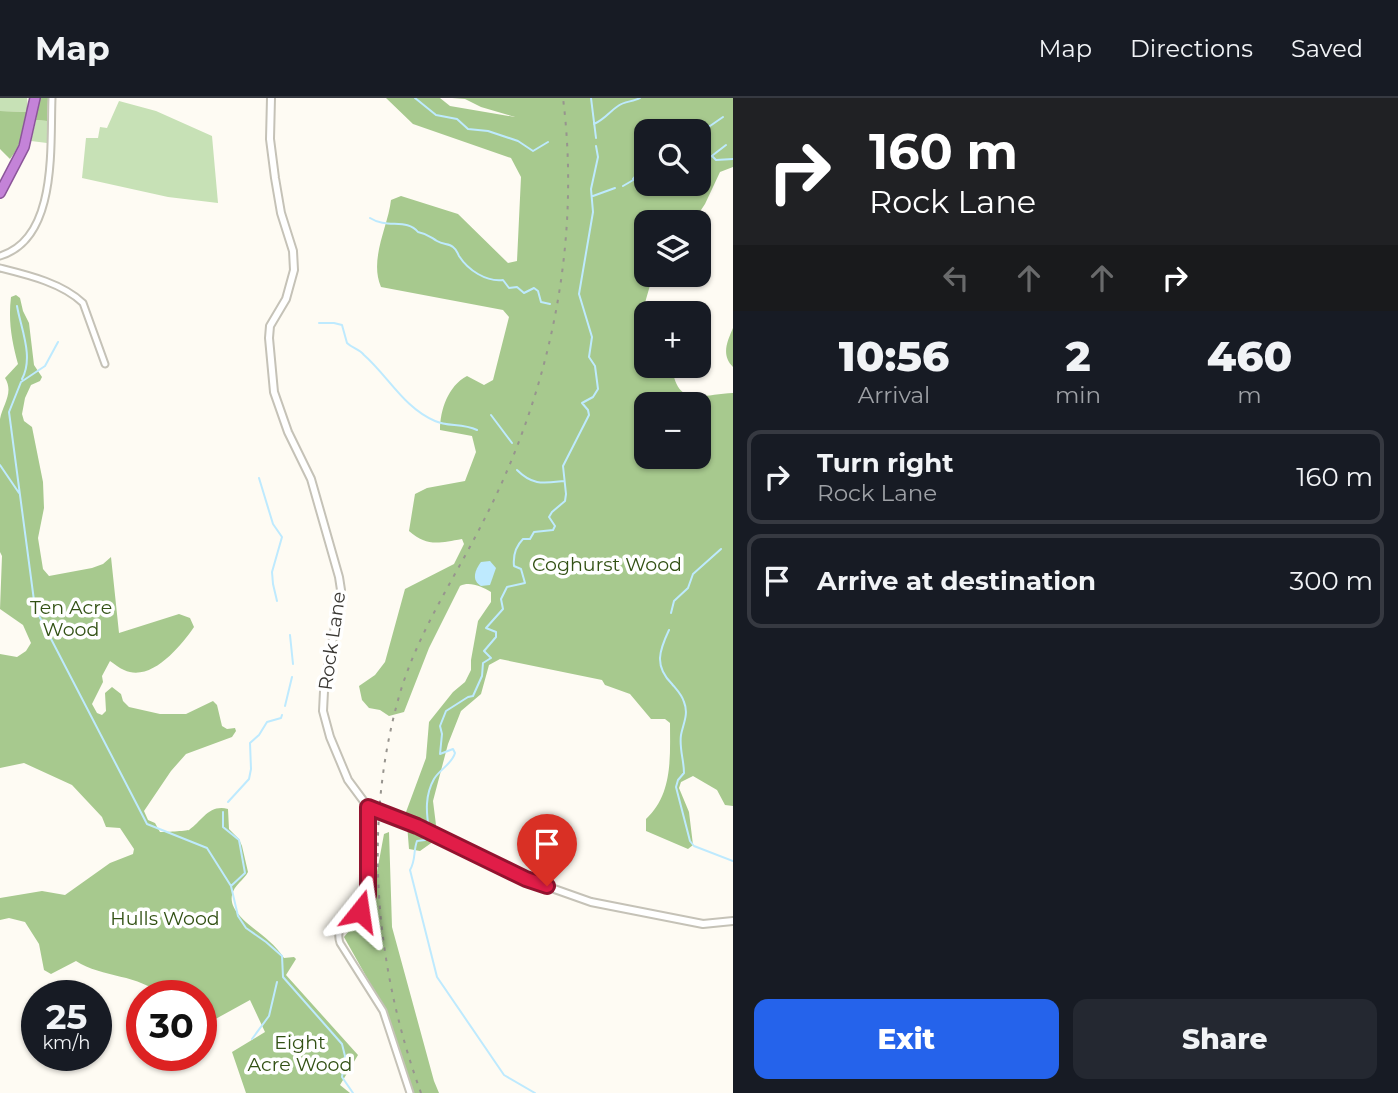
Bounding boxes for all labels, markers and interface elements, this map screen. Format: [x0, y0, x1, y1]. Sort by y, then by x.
text: Map [35, 28, 110, 68]
text: Map [1039, 34, 1092, 63]
text: Directions [1130, 34, 1253, 63]
text: Saved [1291, 34, 1363, 63]
map controls [634, 119, 711, 469]
button: search [634, 119, 711, 196]
text: 160 m [869, 122, 1018, 181]
icon: right [754, 126, 845, 217]
text: Rock Lane [869, 182, 1036, 221]
button: layers [634, 210, 711, 287]
icon: left [937, 259, 975, 297]
icon: ahead [1010, 259, 1048, 297]
icon: ahead [1083, 259, 1121, 297]
icon: right [1156, 259, 1194, 297]
button: + [634, 301, 711, 378]
text: 10:56 [839, 330, 949, 382]
text: 2 [1065, 330, 1091, 382]
text: 460 [1207, 330, 1292, 382]
text: Arrival [858, 381, 930, 409]
text: min [1055, 381, 1101, 409]
text: m [1237, 381, 1262, 409]
button: − [634, 392, 711, 469]
text: Turn right [817, 447, 953, 479]
icon: right [758, 458, 796, 496]
text: 160 m [1296, 461, 1373, 493]
text: Rock Lane [817, 479, 937, 507]
park label: Coghurst Wood [532, 553, 682, 576]
icon: arrive [758, 562, 796, 600]
text: Arrive at destination [817, 565, 1096, 597]
text: 300 m [1290, 565, 1373, 597]
street label: Rock Lane [314, 590, 350, 692]
park label: Ten Acre Wood [30, 596, 112, 641]
pin [517, 814, 577, 886]
icon: arrive [528, 825, 566, 863]
position arrow [323, 874, 397, 948]
park label: Hulls Wood [110, 907, 220, 930]
speed limit sign: 30 [126, 980, 217, 1071]
text: 25 [46, 995, 87, 1038]
button: Exit [754, 999, 1059, 1079]
button: Share [1073, 999, 1377, 1079]
park label: Eight Acre Wood [248, 1031, 352, 1076]
text: km/h [42, 1032, 91, 1054]

